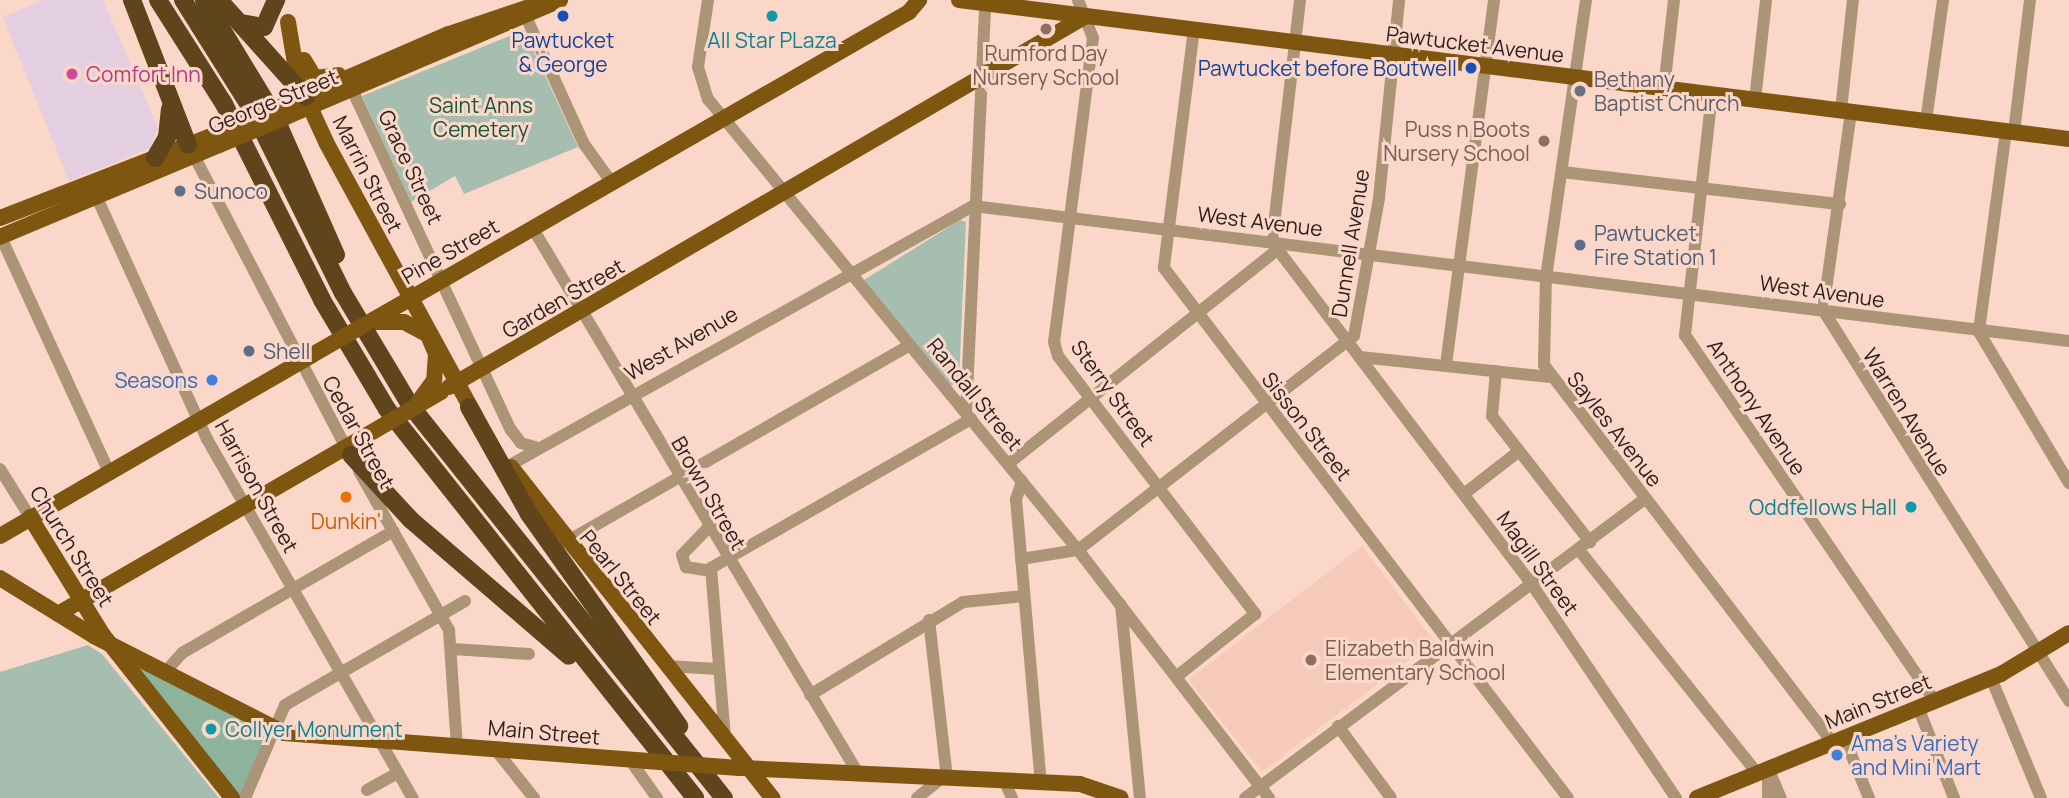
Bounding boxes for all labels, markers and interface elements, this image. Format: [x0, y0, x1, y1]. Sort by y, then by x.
marker: Pawtucket & George [555, 8, 571, 24]
marker: All Star PLaza [764, 8, 780, 24]
marker: Rumford Day Nursery School [1038, 21, 1054, 37]
street label: Pawtucket Avenue [1385, 21, 1565, 67]
place label: Pawtucket & George [512, 27, 614, 77]
place label: All Star PLaza [707, 27, 837, 53]
place label: Rumford Day Nursery School [973, 40, 1119, 90]
place label: Pawtucket before Boutwell [1198, 55, 1457, 81]
marker: Pawtucket before Boutwell [1463, 60, 1479, 76]
place label: Comfort Inn [86, 61, 201, 87]
street label: George Street [205, 64, 341, 138]
marker: Comfort Inn [64, 66, 80, 82]
place label: Bethany Baptist Church [1594, 66, 1739, 116]
marker: Bethany Baptist Church [1572, 83, 1588, 99]
park label: Saint Anns Cemetery [429, 92, 533, 142]
street label: Grace Street [374, 106, 448, 228]
street label: Marrin Street [328, 111, 408, 237]
place label: Puss n Boots Nursery School [1383, 116, 1530, 166]
marker: Puss n Boots Nursery School [1536, 133, 1552, 149]
street label: Dunnell Avenue [1326, 167, 1374, 319]
place label: Sunoco [194, 178, 268, 204]
marker: Sunoco [172, 183, 188, 199]
street label: West Avenue [1196, 201, 1324, 241]
street label: Pine Street [397, 213, 503, 289]
place label: Pawtucket Fire Station 1 [1594, 220, 1717, 270]
marker: Pawtucket Fire Station 1 [1572, 237, 1588, 253]
street label: Garden Street [498, 253, 628, 343]
street label: West Avenue [1758, 270, 1886, 312]
street label: West Avenue [620, 301, 742, 385]
street label: Randall Street [922, 333, 1028, 455]
street label: Anthony Avenue [1702, 334, 1812, 480]
street label: Sterry Street [1066, 335, 1160, 451]
place label: Shell [263, 338, 311, 364]
marker: Shell [241, 343, 257, 359]
street label: Warren Avenue [1858, 343, 1956, 481]
street label: Sayles Avenue [1562, 366, 1668, 492]
place label: Seasons [114, 367, 198, 393]
street label: Sisson Street [1257, 367, 1357, 485]
street label: Cedar Street [318, 371, 400, 493]
marker: Seasons [204, 372, 220, 388]
street label: Harrison Street [210, 415, 304, 557]
street label: Brown Street [666, 432, 752, 554]
street label: Church Street [25, 481, 119, 611]
marker: Dunkin' [338, 489, 354, 505]
place label: Oddfellows Hall [1749, 494, 1897, 520]
marker: Oddfellows Hall [1903, 499, 1919, 515]
street label: Magill Street [1492, 506, 1584, 620]
place label: Dunkin' [311, 508, 381, 534]
street label: Pearl Street [575, 525, 667, 629]
place label: Elizabeth Baldwin Elementary School [1325, 635, 1506, 685]
marker: Elizabeth Baldwin Elementary School [1303, 652, 1319, 668]
street label: Main Street [1821, 668, 1935, 734]
street label: Main Street [487, 715, 601, 749]
place label: Collyer Monument [225, 716, 403, 742]
marker: Collyer Monument [203, 721, 219, 737]
place label: Ama's Variety and Mini Mart [1851, 730, 1981, 780]
marker: Ama's Variety and Mini Mart [1829, 747, 1845, 763]

